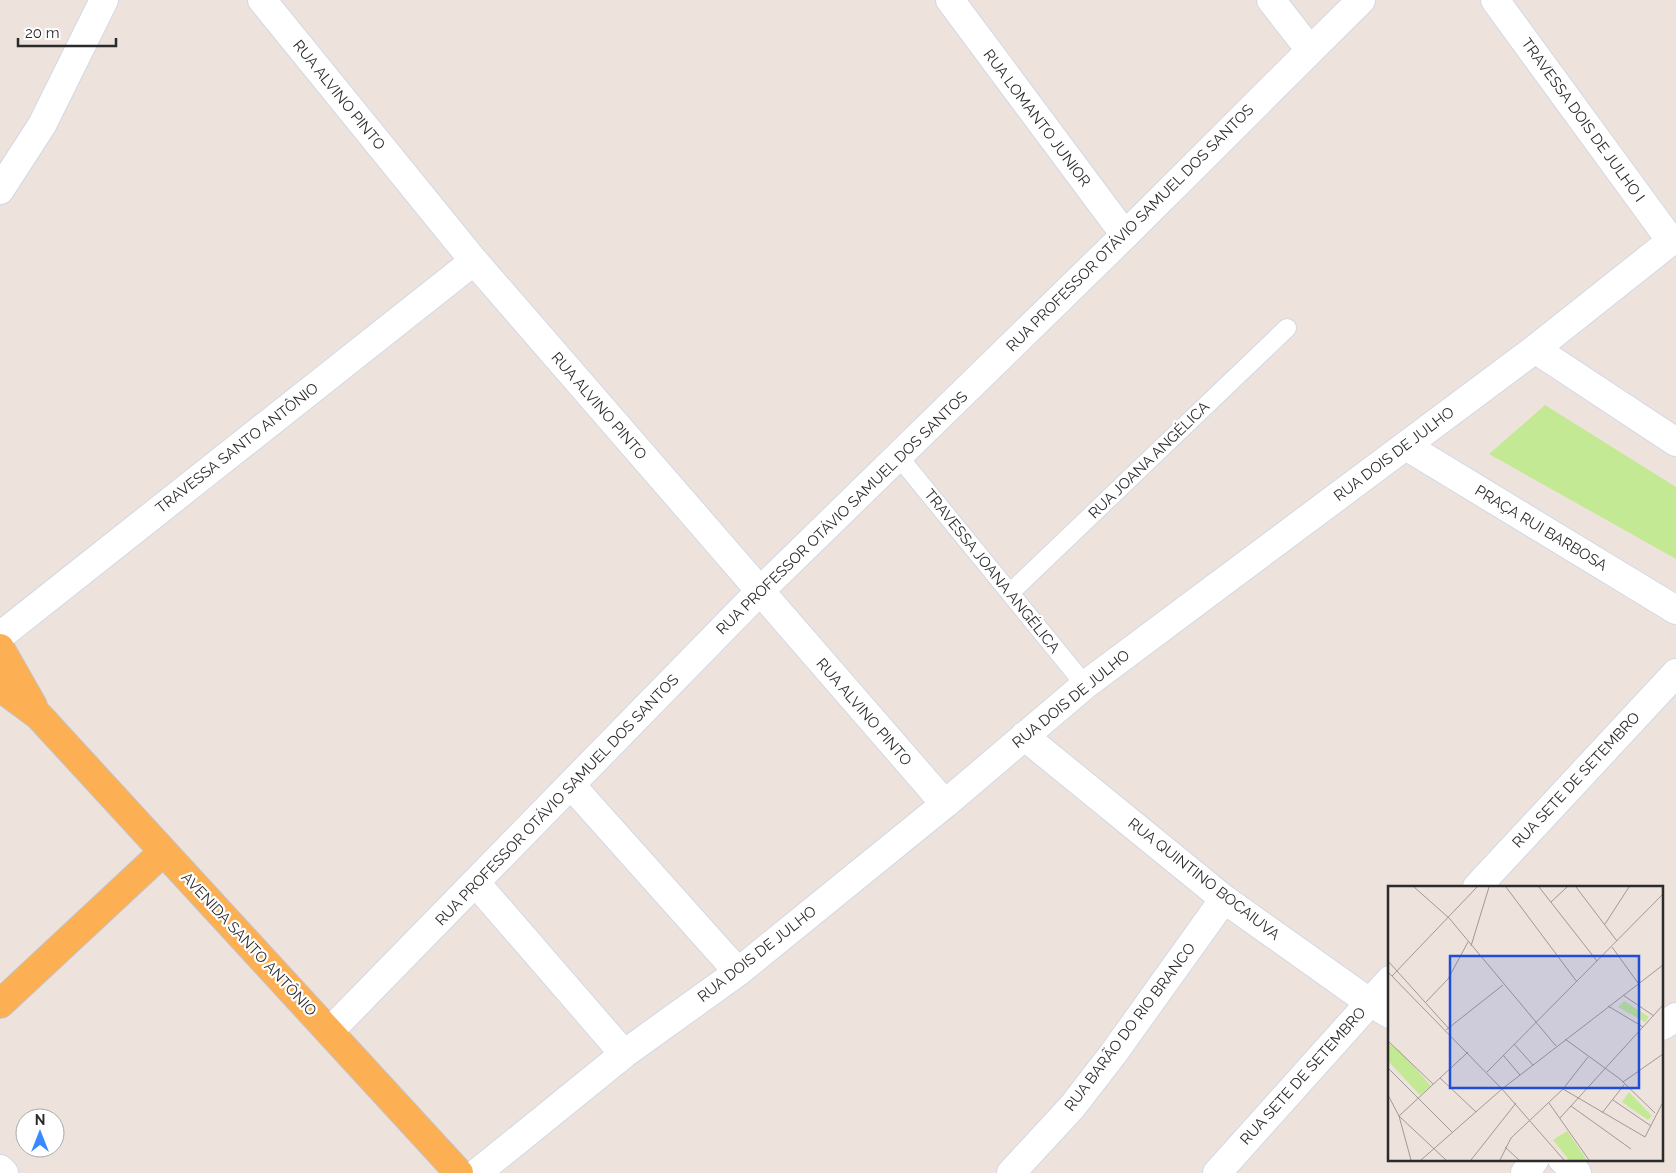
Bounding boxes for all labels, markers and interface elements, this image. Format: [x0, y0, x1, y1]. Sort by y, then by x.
scale bar [18, 15, 115, 47]
text: 20 m [25, 24, 60, 42]
street label: TRAVESSA DOIS DE JULHO I [1518, 35, 1648, 205]
street label: RUA ALVINO PINTO [289, 36, 389, 154]
street label: RUA LOMANTO JUNIOR [980, 46, 1095, 190]
street label: RUA PROFESSOR OTÁVIO SAMUEL DOS SANTOS [1003, 101, 1257, 355]
street label: RUA ALVINO PINTO [547, 349, 651, 463]
street label: TRAVESSA SANTO ANTÔNIO [152, 379, 322, 517]
street label: RUA PROFESSOR OTÁVIO SAMUEL DOS SANTOS [713, 388, 971, 638]
street label: RUA JOANA ANGÉLICA [1085, 398, 1213, 522]
street label: RUA DOIS DE JULHO [1330, 403, 1458, 505]
street label: PRAÇA RUI BARBOSA [1472, 481, 1610, 575]
street label: TRAVESSA JOANA ANGÉLICA [920, 485, 1064, 657]
street label: RUA DOIS DE JULHO [1009, 646, 1133, 752]
street label: RUA ALVINO PINTO [812, 655, 916, 769]
street label: RUA PROFESSOR OTÁVIO SAMUEL DOS SANTOS [432, 671, 682, 929]
street label: RUA SETE DE SETEMBRO [1508, 708, 1644, 852]
street label: RUA QUINTINO BOCAIUVA [1125, 814, 1283, 944]
street label: AVENIDA SANTO ANTÔNIO [178, 868, 320, 1020]
inset map [1388, 886, 1664, 1160]
street label: RUA DOIS DE JULHO [694, 902, 820, 1006]
street label: RUA BARÃO DO RIO BRANCO [1061, 939, 1199, 1115]
street label: RUA SETE DE SETEMBRO [1236, 1003, 1370, 1149]
north arrow [15, 1108, 65, 1158]
text: N [35, 1112, 45, 1128]

